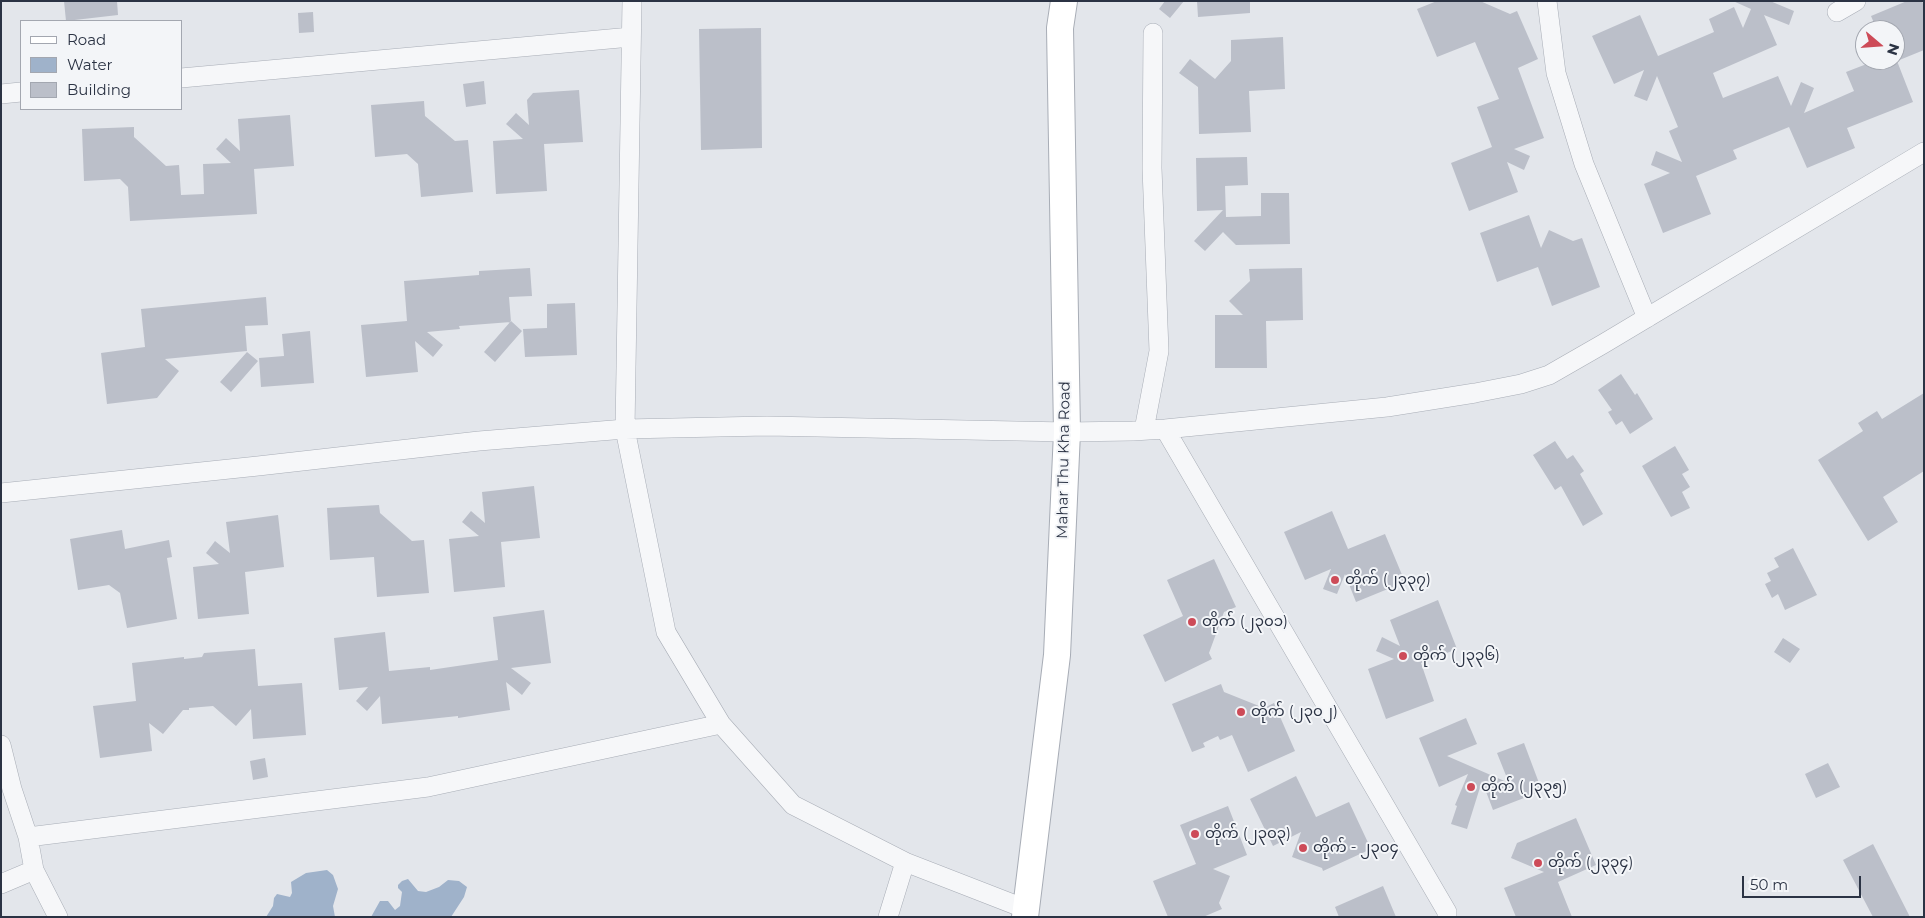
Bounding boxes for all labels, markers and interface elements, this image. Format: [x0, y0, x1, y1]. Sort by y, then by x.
legend [20, 20, 182, 110]
north arrow [1855, 20, 1905, 70]
text: Road [67, 30, 106, 49]
text: N [1883, 41, 1904, 57]
text: Water [67, 55, 113, 74]
text: Building [67, 80, 131, 99]
street label: Mahar Thu Kha Road [1054, 381, 1074, 539]
place label: တိုက် (၂၃၃၇) [1345, 571, 1431, 589]
marker: တိုက် (၂၃၃၇) [1329, 574, 1341, 586]
place label: တိုက် (၂၃၀၁) [1202, 613, 1288, 631]
marker: တိုက် (၂၃၀၁) [1186, 616, 1198, 628]
place label: တိုက် (၂၃၃၆) [1413, 647, 1500, 665]
marker: တိုက် (၂၃၃၆) [1397, 650, 1409, 662]
place label: တိုက် (၂၃၀၂) [1251, 703, 1338, 721]
marker: တိုက် (၂၃၀၂) [1235, 706, 1247, 718]
place label: တိုက် (၂၃၃၅) [1481, 778, 1567, 796]
marker: တိုက် (၂၃၃၅) [1465, 781, 1477, 793]
place label: တိုက် (၂၃၀၃) [1205, 825, 1291, 843]
marker: တိုက် (၂၃၀၃) [1189, 828, 1201, 840]
place label: တိုက် - ၂၃၀၄ [1313, 839, 1399, 857]
marker: တိုက် - ၂၃၀၄ [1297, 842, 1309, 854]
place label: တိုက် (၂၃၃၄) [1548, 854, 1633, 872]
marker: တိုက် (၂၃၃၄) [1532, 857, 1544, 869]
scale bar [1745, 866, 1864, 898]
text: 50 m [1750, 875, 1788, 894]

